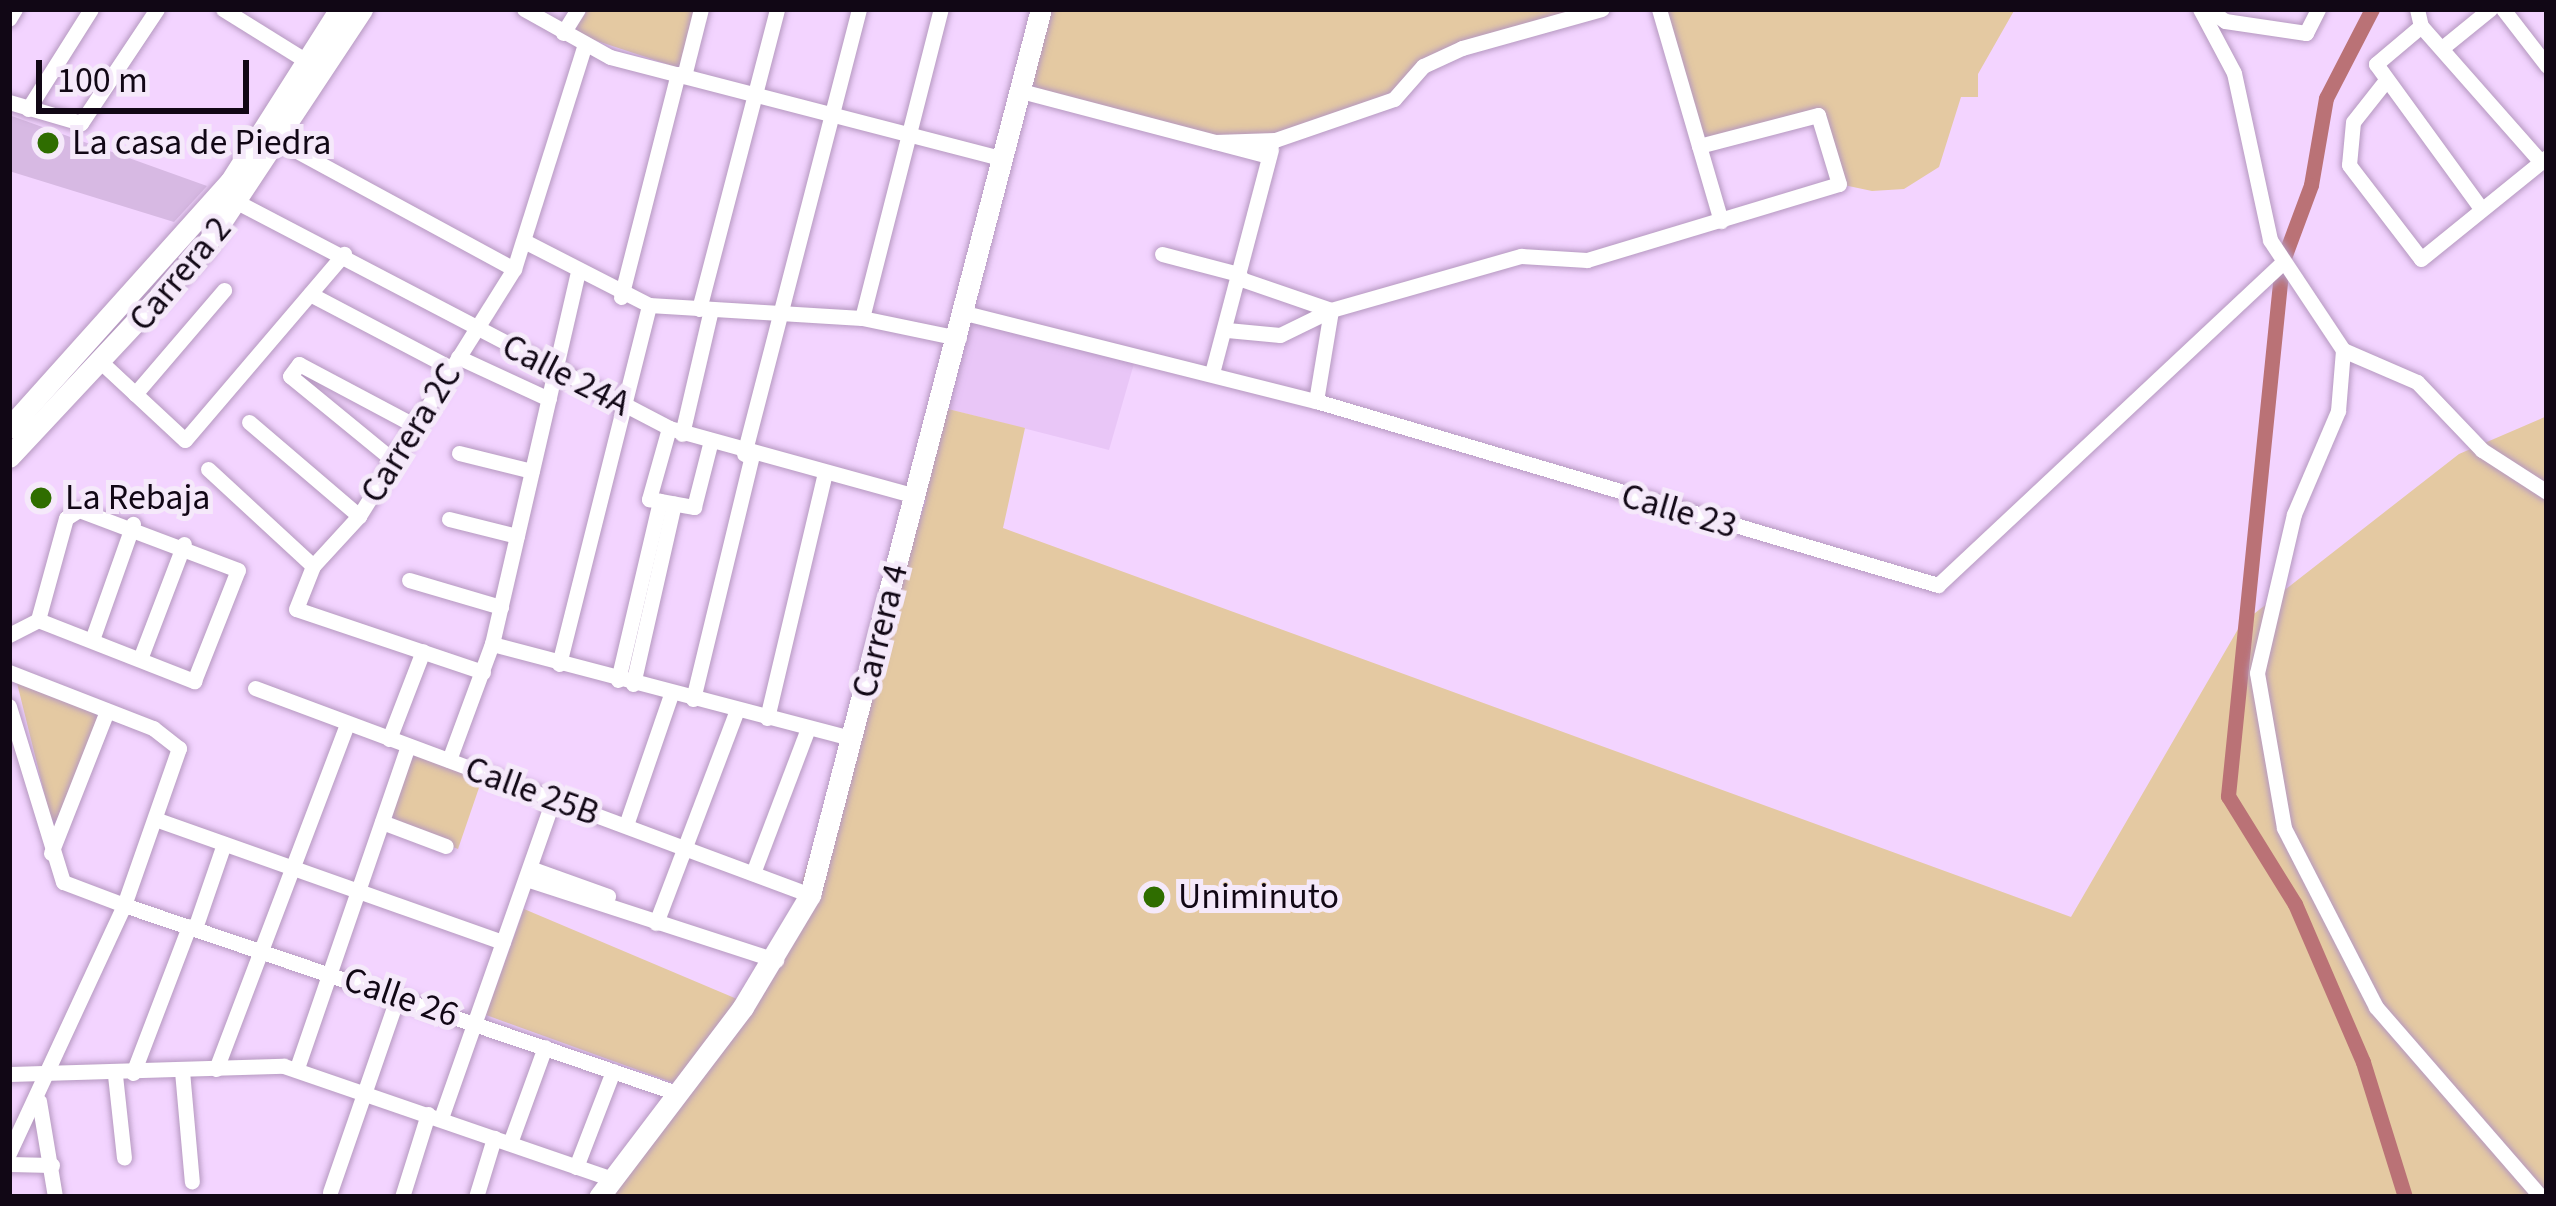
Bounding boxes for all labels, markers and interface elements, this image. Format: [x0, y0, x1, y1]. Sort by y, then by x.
scale bar [42, 36, 255, 110]
text: 100 m [57, 55, 148, 106]
place label: La casa de Piedra [72, 121, 331, 165]
marker: La casa de Piedra [35, 130, 61, 156]
street label: Carrera 2 [120, 208, 240, 340]
street label: Calle 24A [495, 325, 637, 425]
street label: Carrera 2C [351, 355, 471, 511]
street label: Calle 23 [1616, 474, 1742, 548]
place label: La Rebaja [65, 476, 210, 520]
marker: La Rebaja [28, 485, 54, 511]
street label: Carrera 4 [843, 560, 917, 702]
street label: Calle 25B [459, 747, 605, 835]
place label: Uniminuto [1178, 875, 1339, 919]
marker: Uniminuto [1141, 884, 1167, 910]
street label: Calle 26 [338, 957, 464, 1037]

